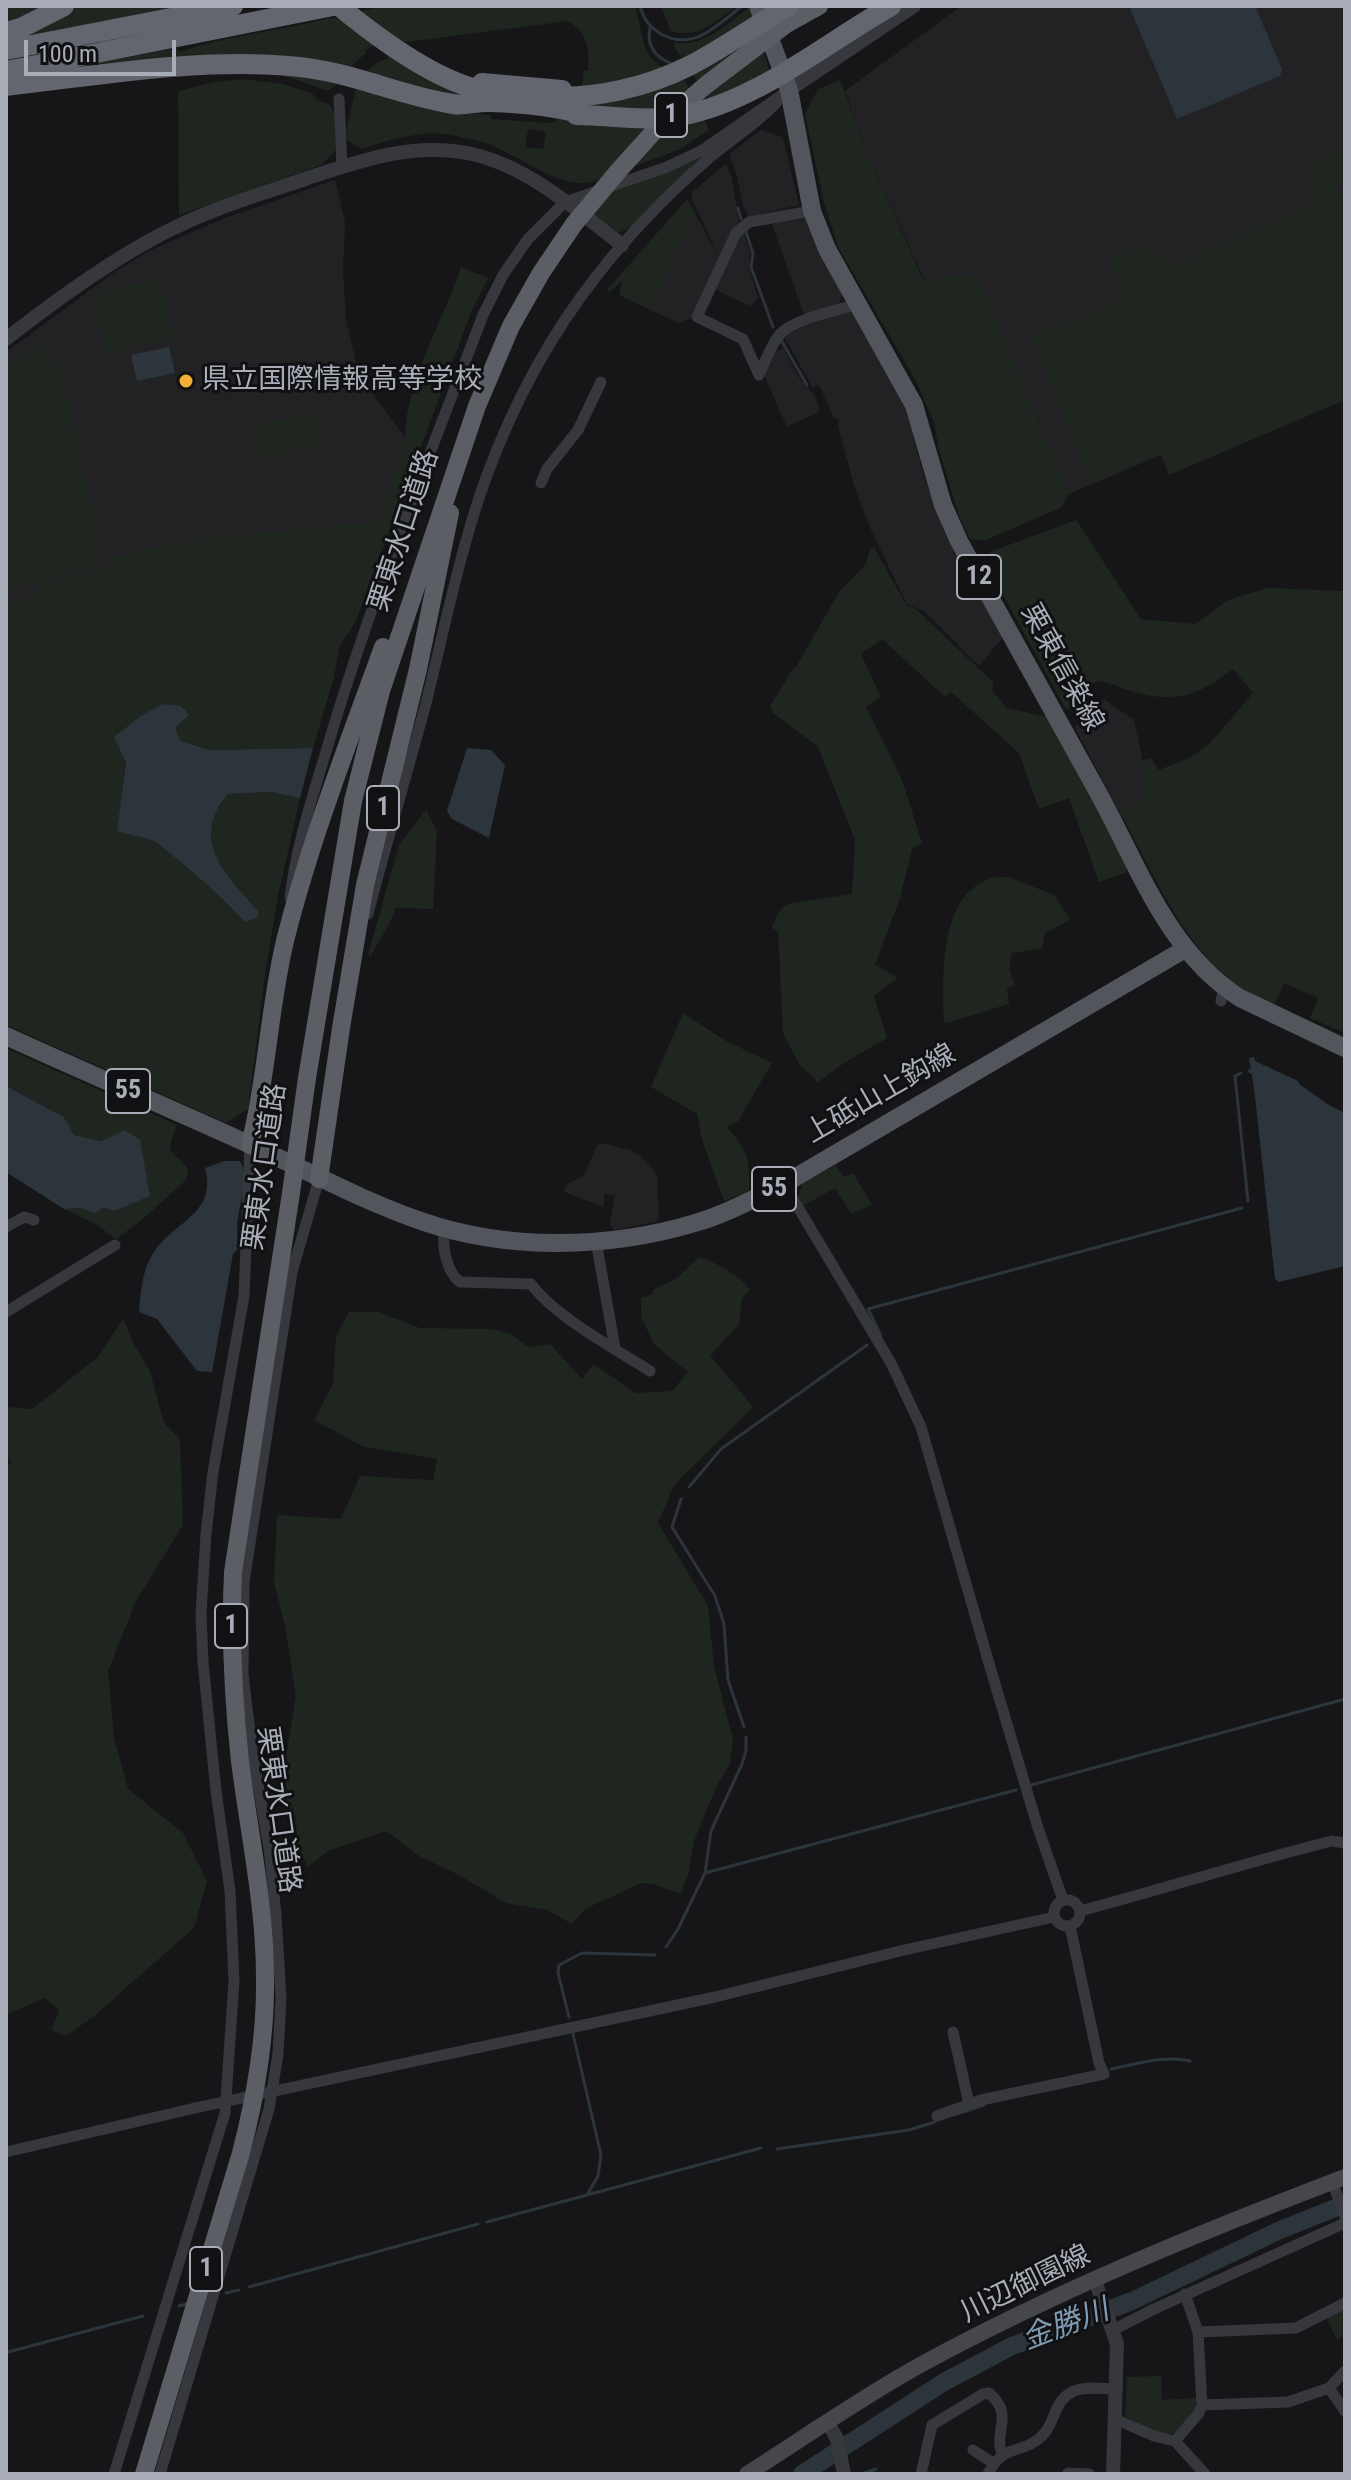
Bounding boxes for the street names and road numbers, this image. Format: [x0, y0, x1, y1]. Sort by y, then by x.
road number: 1 [655, 93, 687, 137]
street label: 栗東水口道路 [363, 446, 447, 616]
road number: 12 [957, 555, 1001, 599]
street label: 栗東信楽線 [1012, 599, 1110, 737]
road number: 1 [367, 786, 399, 830]
street label: 上砥山上鈎線 [800, 1038, 962, 1152]
road number: 55 [106, 1069, 150, 1113]
street label: 栗東水口道路 [238, 1081, 294, 1253]
road number: 55 [752, 1167, 796, 1211]
road number: 1 [215, 1604, 247, 1648]
street label: 栗東水口道路 [249, 1724, 305, 1896]
street label: 川辺御園線 [956, 2239, 1096, 2331]
road number: 1 [190, 2247, 222, 2291]

